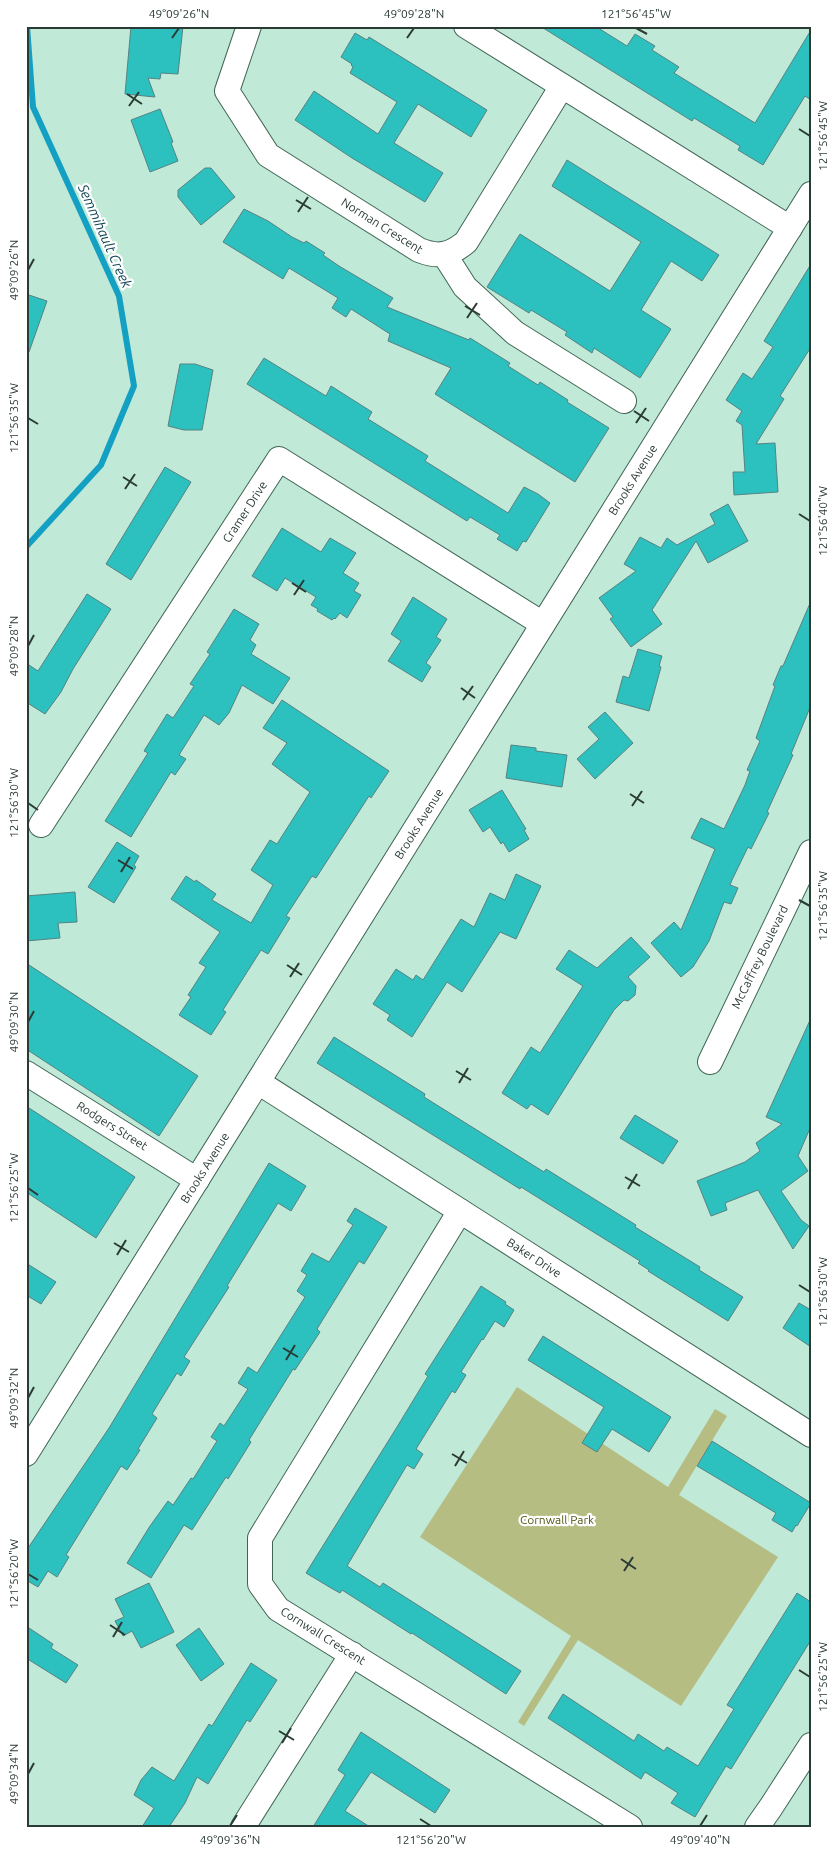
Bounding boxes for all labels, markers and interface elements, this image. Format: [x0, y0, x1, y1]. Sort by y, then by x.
text: 49°09'26"N [149, 7, 209, 20]
text: 49°09'28"N [384, 7, 444, 20]
text: 121°56'45"W [601, 7, 671, 20]
text: 121°56'45"W [816, 101, 829, 171]
water label: Semmihault Creek [75, 181, 135, 291]
street label: Norman Crescent [339, 195, 426, 256]
text: 49°09'26"N [7, 240, 20, 300]
text: 121°56'35"W [7, 383, 20, 453]
street label: Brooks Avenue [606, 442, 659, 517]
street label: Cramer Drive [220, 479, 269, 545]
text: 121°56'40"W [816, 486, 829, 556]
text: 49°09'28"N [7, 616, 20, 676]
text: 121°56'30"W [7, 768, 20, 838]
street label: Brooks Avenue [392, 786, 445, 861]
text: 121°56'35"W [816, 871, 829, 941]
street label: McCaffrey Boulevard [729, 903, 790, 1011]
text: 49°09'30"N [7, 992, 20, 1052]
street label: Rodgers Street [74, 1099, 150, 1153]
street label: Brooks Avenue [178, 1130, 231, 1205]
text: 121°56'25"W [7, 1153, 20, 1223]
street label: Baker Drive [505, 1235, 564, 1280]
text: 121°56'30"W [816, 1257, 829, 1327]
text: 49°09'32"N [7, 1368, 20, 1428]
park label: Cornwall Park [520, 1513, 594, 1526]
text: 121°56'20"W [7, 1539, 20, 1609]
street label: Cornwall Crescent [278, 1604, 368, 1667]
text: 121°56'25"W [816, 1642, 829, 1712]
text: 49°09'34"N [7, 1744, 20, 1804]
text: 49°09'36"N [200, 1833, 260, 1846]
text: 121°56'20"W [396, 1833, 466, 1846]
text: 49°09'40"N [670, 1833, 730, 1846]

